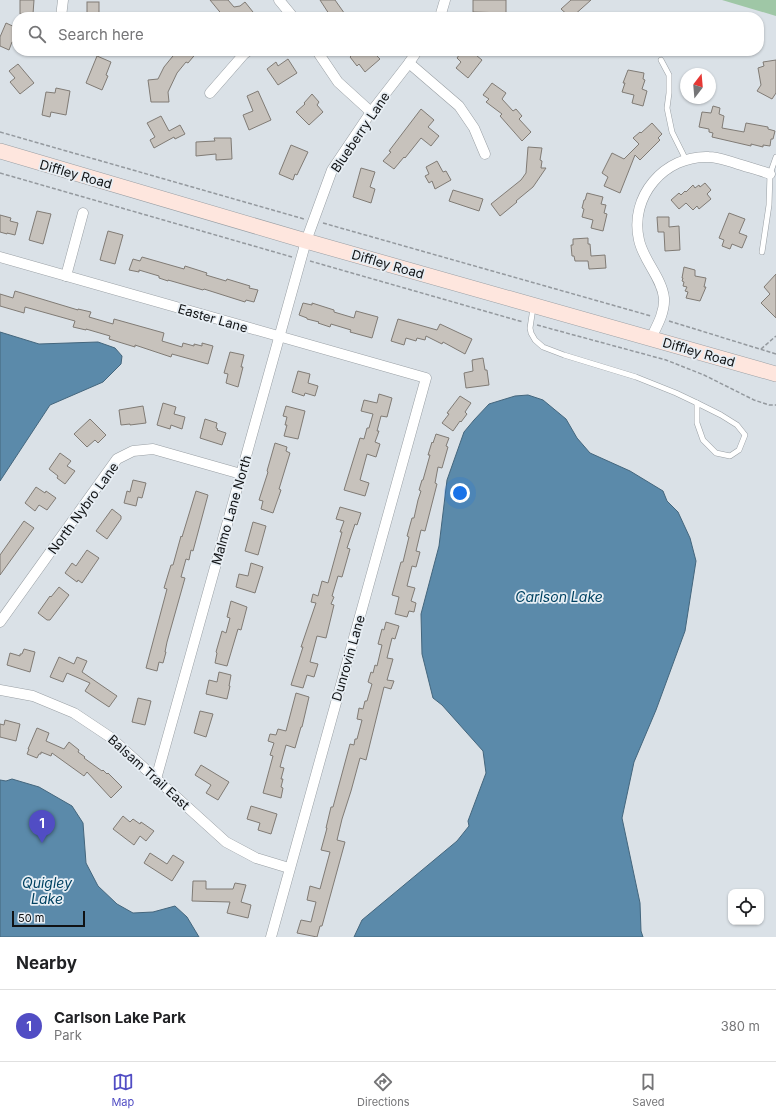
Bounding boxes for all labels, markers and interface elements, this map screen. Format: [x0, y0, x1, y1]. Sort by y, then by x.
search box [12, 12, 764, 56]
icon: search [26, 23, 48, 45]
text: Search here [58, 25, 144, 44]
north arrow [680, 68, 716, 104]
street label: Blueberry Lane [327, 89, 393, 175]
street label: Diffley Road [38, 156, 114, 192]
street label: Diffley Road [350, 246, 426, 282]
street label: Easter Lane [176, 300, 250, 336]
street label: Diffley Road [661, 334, 737, 370]
street label: Malmo Lane North [208, 453, 254, 567]
street label: North Nybro Lane [44, 459, 122, 557]
your location [450, 483, 470, 503]
water label: Carlson Lake [515, 588, 603, 605]
street label: Dunrovin Lane [328, 613, 368, 703]
street label: Balsam Trail East [105, 731, 193, 813]
pin: 1 [29, 810, 55, 843]
water label: Quigley Lake [22, 874, 73, 907]
map controls [728, 889, 764, 925]
button: locate [728, 889, 764, 925]
scale bar [12, 909, 85, 928]
text: 50 m [18, 911, 44, 925]
text: Nearby [16, 953, 77, 973]
text: Carlson Lake Park [54, 1008, 186, 1027]
text: 1 [26, 1018, 32, 1034]
text: 380 m [721, 1018, 760, 1034]
text: Park [54, 1027, 82, 1043]
tab: Map [111, 1071, 134, 1109]
tab: Directions [357, 1071, 410, 1109]
tab: Saved [632, 1071, 665, 1109]

